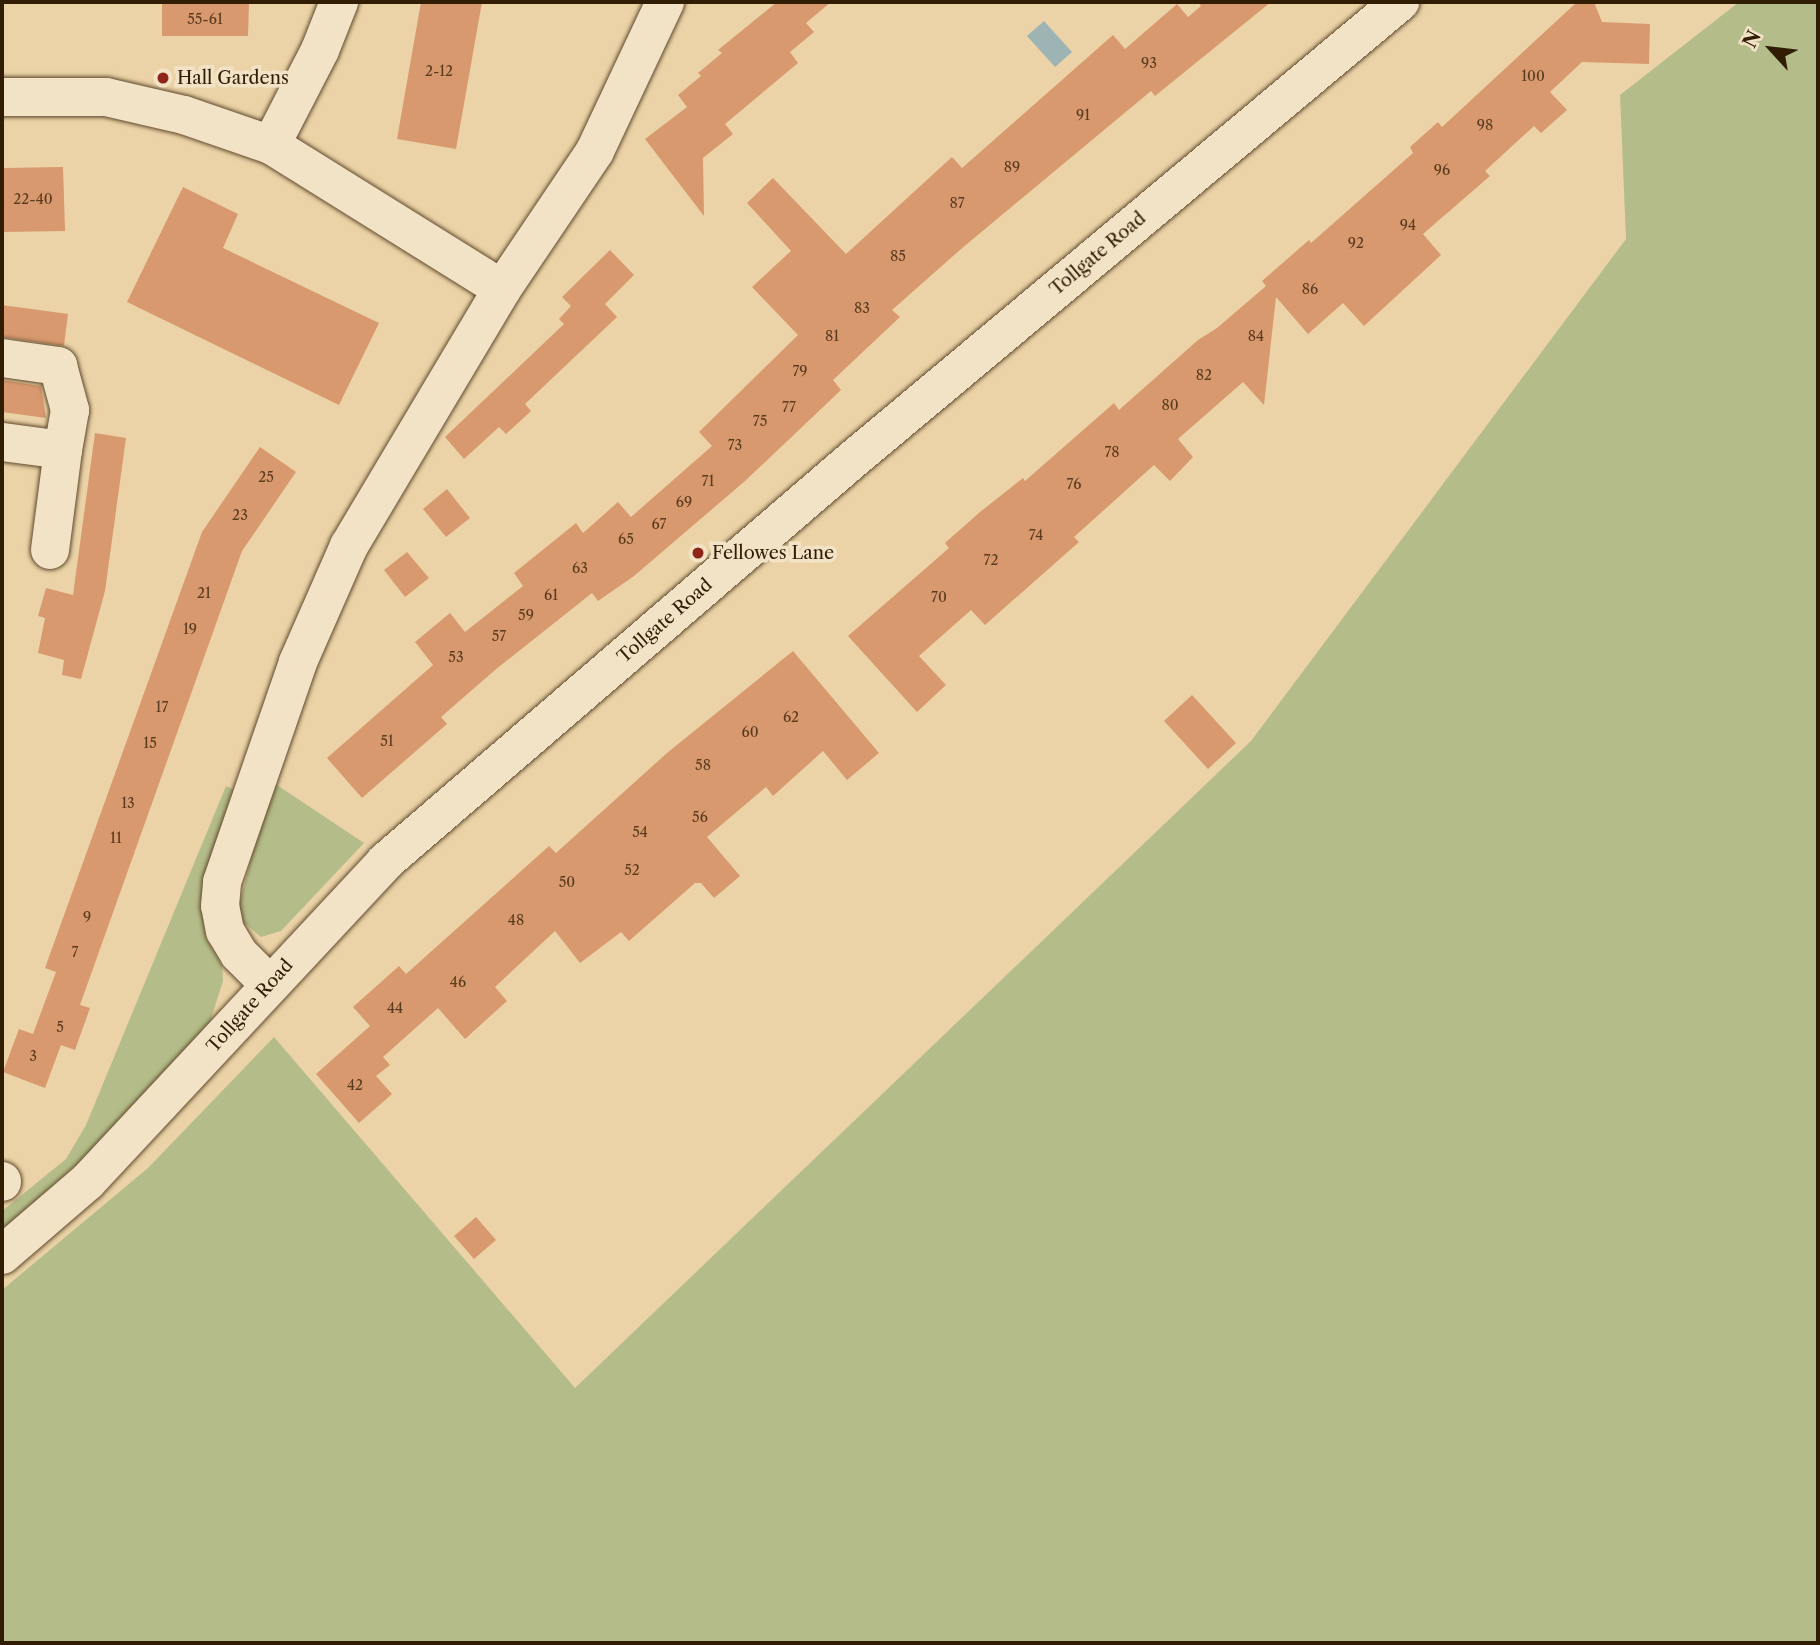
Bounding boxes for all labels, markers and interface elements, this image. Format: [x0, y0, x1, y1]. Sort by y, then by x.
house number: 55-61 [187, 11, 223, 27]
north arrow [1736, 14, 1806, 84]
text: N [1738, 27, 1766, 52]
house number: 93 [1141, 55, 1157, 71]
house number: 2-12 [425, 63, 453, 79]
place label: Hall Gardens [177, 67, 289, 89]
house number: 100 [1521, 68, 1545, 84]
marker: Hall Gardens [155, 70, 171, 86]
house number: 91 [1076, 107, 1090, 123]
house number: 98 [1477, 117, 1493, 133]
house number: 89 [1004, 159, 1020, 175]
house number: 96 [1434, 162, 1450, 178]
house number: 22-40 [13, 191, 53, 207]
house number: 87 [949, 195, 965, 211]
street label: Tollgate Road [1046, 208, 1150, 300]
house number: 94 [1400, 217, 1416, 233]
house number: 92 [1348, 235, 1364, 251]
house number: 85 [890, 248, 906, 264]
house number: 86 [1302, 281, 1318, 297]
house number: 83 [854, 300, 870, 316]
house number: 81 [825, 328, 839, 344]
house number: 84 [1248, 328, 1264, 344]
house number: 79 [792, 363, 808, 379]
house number: 82 [1196, 367, 1212, 383]
house number: 80 [1161, 397, 1179, 413]
house number: 77 [782, 399, 796, 415]
house number: 75 [753, 413, 767, 429]
house number: 73 [728, 437, 742, 453]
house number: 78 [1104, 444, 1120, 460]
house number: 25 [258, 469, 274, 485]
house number: 71 [702, 473, 714, 489]
house number: 76 [1067, 476, 1081, 492]
house number: 69 [676, 494, 692, 510]
house number: 23 [232, 507, 248, 523]
house number: 67 [652, 516, 666, 532]
house number: 74 [1029, 527, 1043, 543]
house number: 65 [618, 531, 634, 547]
place label: Fellowes Lane [712, 542, 834, 564]
marker: Fellowes Lane [690, 545, 706, 561]
house number: 72 [984, 552, 998, 568]
house number: 63 [572, 560, 588, 576]
street label: Tollgate Road [613, 574, 717, 668]
house number: 21 [197, 585, 211, 601]
house number: 61 [544, 587, 558, 603]
house number: 70 [931, 589, 947, 605]
house number: 59 [518, 607, 534, 623]
house number: 19 [183, 621, 197, 637]
house number: 57 [492, 628, 506, 644]
house number: 53 [448, 649, 464, 665]
house number: 17 [156, 699, 168, 715]
house number: 62 [783, 709, 799, 725]
house number: 60 [741, 724, 759, 740]
house number: 51 [380, 733, 394, 749]
house number: 15 [143, 735, 157, 751]
house number: 58 [695, 757, 711, 773]
house number: 13 [121, 795, 135, 811]
house number: 56 [692, 809, 708, 825]
house number: 54 [632, 824, 648, 840]
house number: 11 [110, 830, 122, 846]
house number: 52 [624, 862, 640, 878]
house number: 50 [559, 874, 575, 890]
house number: 9 [83, 909, 91, 925]
house number: 48 [508, 912, 524, 928]
house number: 7 [72, 944, 78, 960]
street label: Tollgate Road [202, 955, 298, 1057]
house number: 46 [450, 974, 466, 990]
house number: 44 [387, 1000, 403, 1016]
house number: 5 [56, 1019, 64, 1035]
house number: 3 [29, 1048, 37, 1064]
house number: 42 [347, 1077, 363, 1093]

